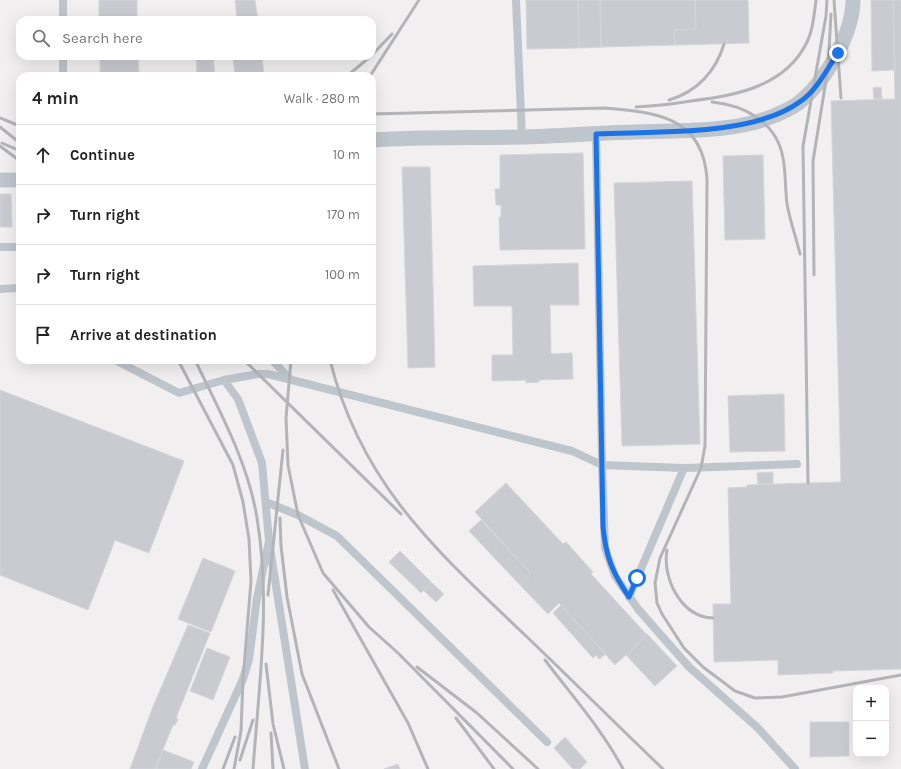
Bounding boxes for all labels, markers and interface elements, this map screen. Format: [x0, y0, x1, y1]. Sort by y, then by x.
search box [16, 16, 376, 60]
icon: search [30, 27, 52, 49]
text: Search here [62, 29, 143, 47]
route end [829, 44, 847, 62]
text: 4 min [32, 88, 79, 108]
text: Walk · 280 m [284, 91, 360, 106]
icon: ahead [32, 144, 54, 166]
text: Continue [70, 146, 135, 164]
text: 10 m [333, 147, 360, 162]
icon: right [32, 204, 54, 226]
text: Turn right [70, 206, 140, 224]
text: 170 m [327, 207, 360, 222]
icon: right [32, 264, 54, 286]
text: Turn right [70, 266, 140, 284]
text: 100 m [325, 267, 360, 282]
icon: arrive [32, 324, 54, 346]
text: Arrive at destination [70, 326, 217, 344]
route start [628, 569, 646, 587]
map controls [853, 685, 889, 757]
button: + [853, 685, 889, 721]
button: − [853, 721, 889, 757]

